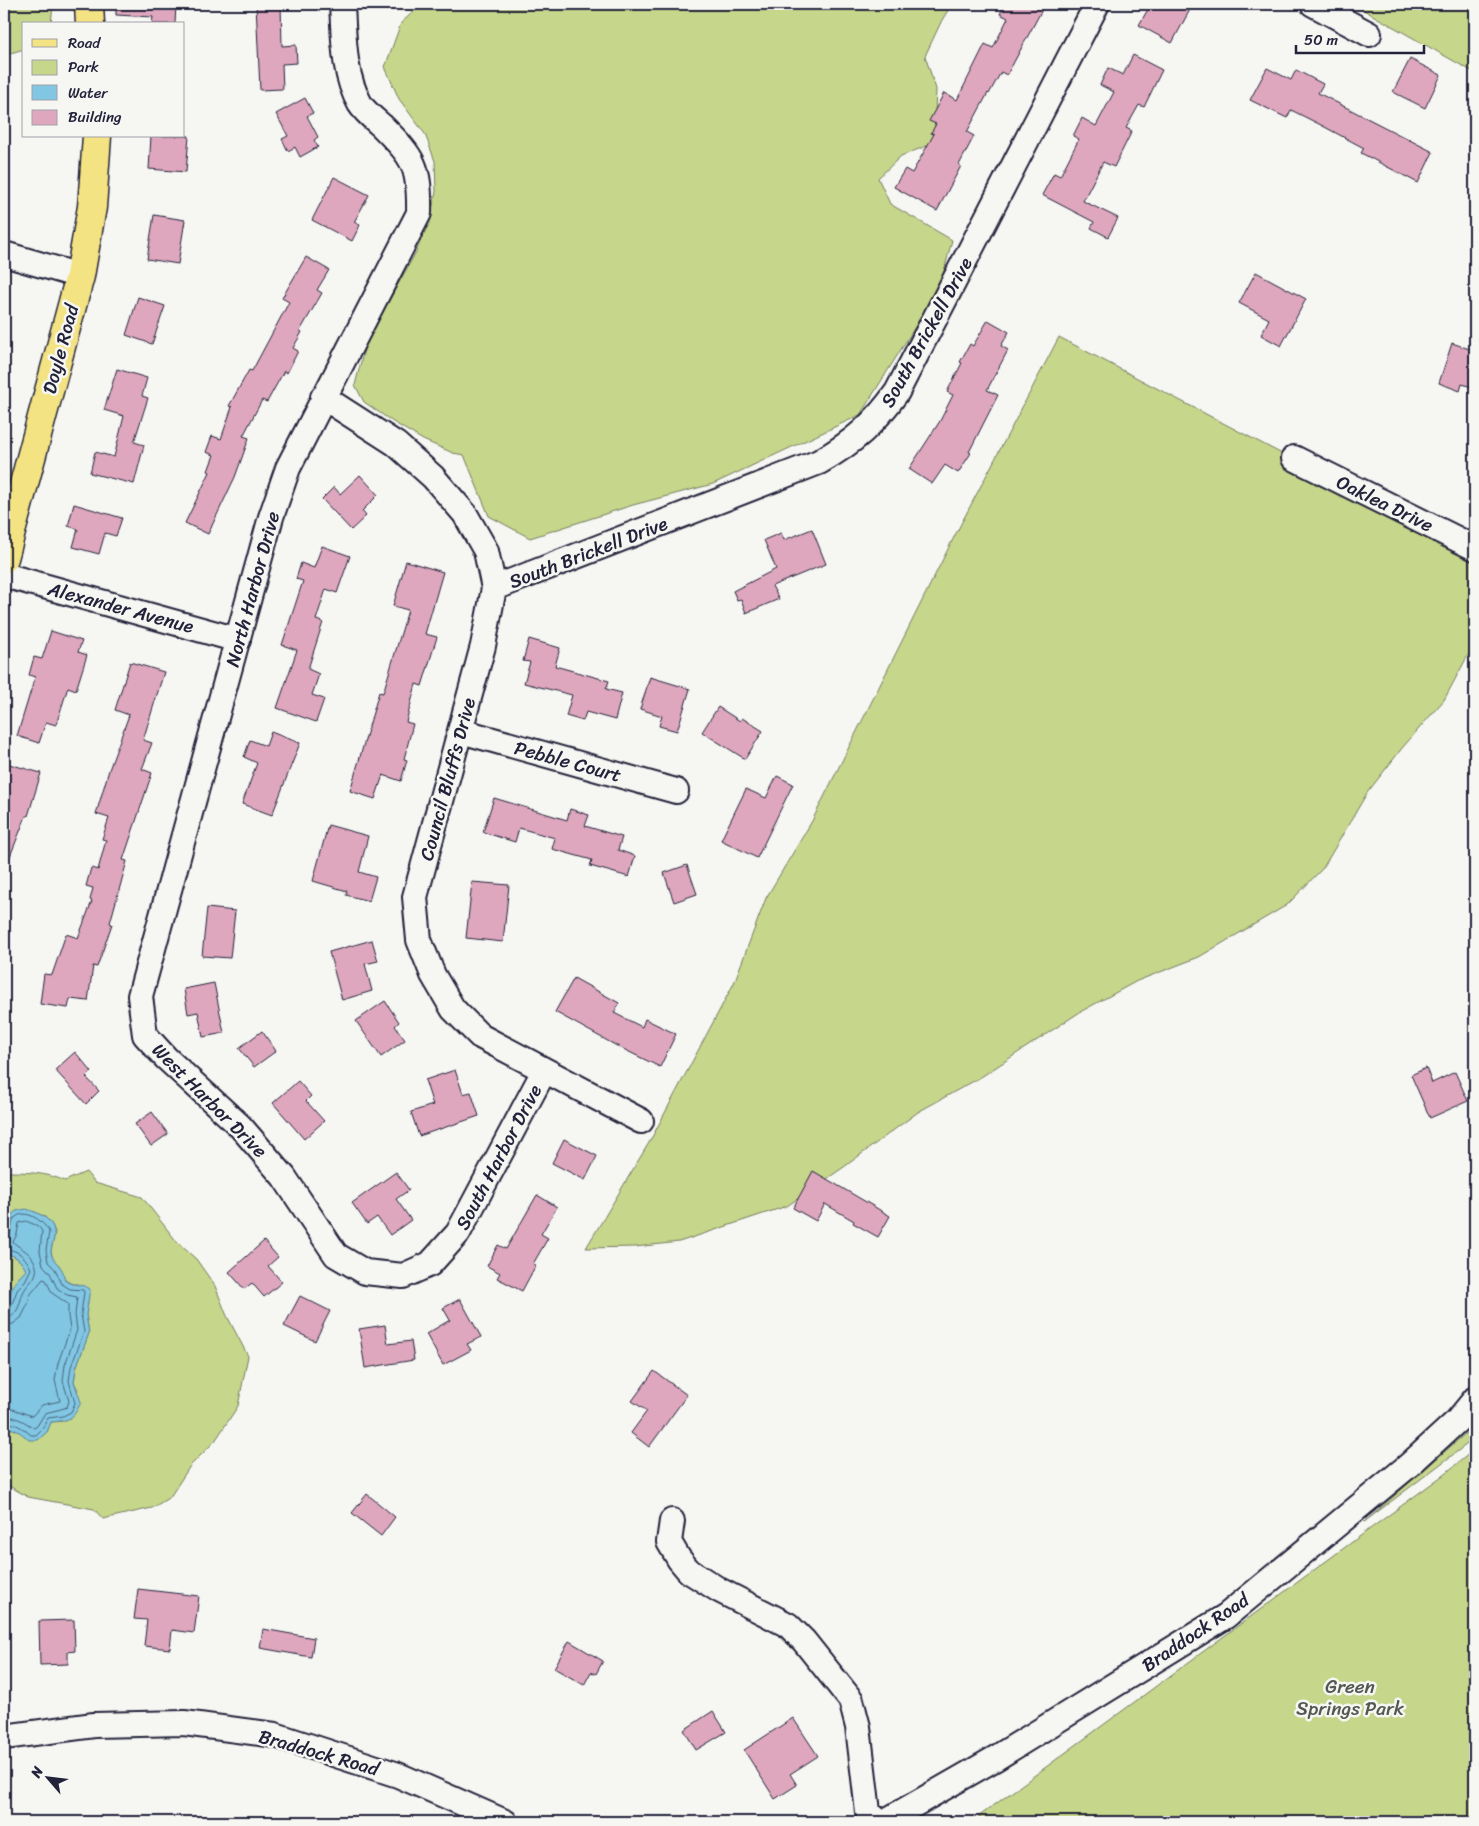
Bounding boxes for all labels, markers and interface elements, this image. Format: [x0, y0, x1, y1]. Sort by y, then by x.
legend [22, 22, 185, 138]
scale bar [1296, 22, 1424, 54]
text: 50 m [1304, 27, 1339, 53]
text: Road [68, 30, 101, 56]
text: Park [68, 54, 99, 80]
text: Water [68, 80, 108, 106]
text: Building [68, 104, 122, 130]
street label: South Brickell Drive [871, 251, 982, 414]
street label: Doyle Road [33, 299, 89, 398]
street label: Oaklea Drive [1331, 466, 1439, 541]
street label: North Harbor Drive [216, 507, 289, 671]
street label: South Brickell Drive [504, 507, 672, 598]
street label: Alexander Avenue [43, 572, 197, 643]
street label: Council Bluffs Drive [410, 694, 485, 864]
street label: Pebble Court [511, 731, 625, 792]
street label: West Harbor Drive [144, 1035, 275, 1166]
street label: South Harbor Drive [446, 1078, 551, 1236]
street label: Braddock Road [1135, 1583, 1258, 1681]
park label: Green Springs Park [1296, 1670, 1405, 1725]
street label: Braddock Road [255, 1720, 385, 1786]
north arrow [22, 1754, 72, 1804]
text: N [23, 1762, 50, 1783]

